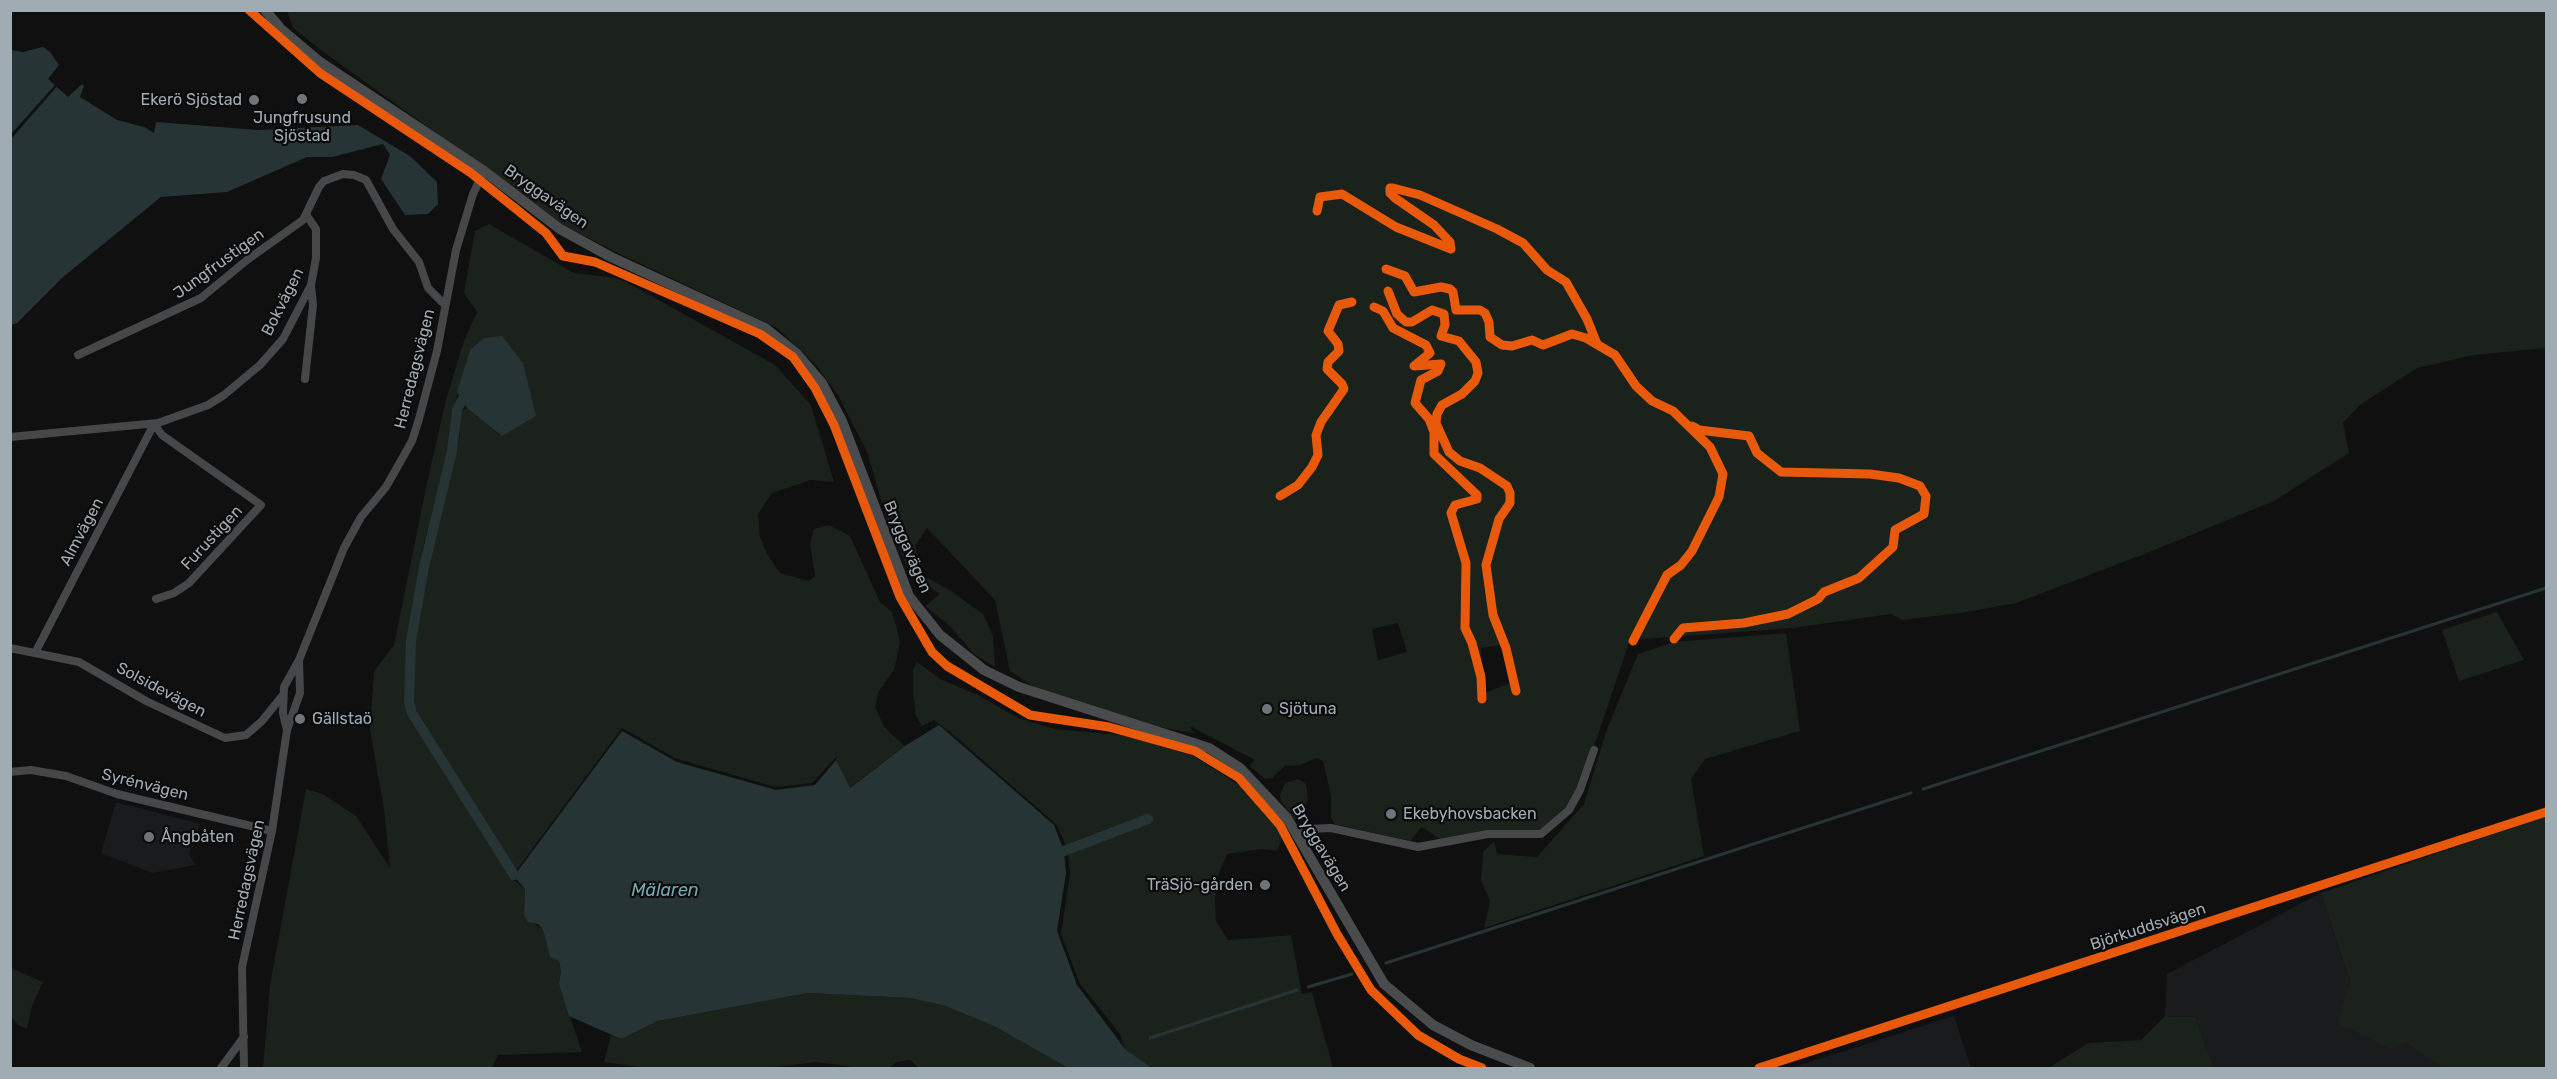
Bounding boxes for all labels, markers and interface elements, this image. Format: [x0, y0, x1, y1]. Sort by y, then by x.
place label: Ekerö Sjöstad [140, 90, 242, 110]
marker: Jungfrusund Sjöstad [295, 92, 309, 106]
marker: Ekerö Sjöstad [247, 93, 261, 107]
place label: Jungfrusund Sjöstad [253, 108, 351, 146]
street label: Bryggavägen [500, 161, 592, 233]
street label: Jungfrustigen [170, 225, 268, 303]
street label: Bokvägen [258, 265, 308, 339]
street label: Herredagsvägen [391, 307, 439, 431]
street label: Almvägen [56, 495, 108, 569]
street label: Bryggavägen [879, 498, 935, 596]
street label: Furustigen [177, 502, 247, 574]
street label: Solsidevägen [113, 658, 209, 722]
place label: Sjötuna [1279, 699, 1337, 719]
marker: Sjötuna [1260, 702, 1274, 716]
place label: Gällstaö [312, 709, 372, 729]
marker: Gällstaö [293, 712, 307, 726]
street label: Syrénvägen [100, 765, 190, 805]
street label: Bryggavägen [1287, 801, 1355, 895]
place label: Ekebyhovsbacken [1403, 804, 1537, 824]
marker: Ekebyhovsbacken [1384, 807, 1398, 821]
street label: Herredagsvägen [225, 818, 269, 942]
place label: Ångbåten [161, 827, 234, 847]
marker: Ångbåten [142, 830, 156, 844]
place label: TräSjö-gården [1147, 875, 1253, 895]
marker: TräSjö-gården [1258, 878, 1272, 892]
water label: Mälaren [631, 880, 699, 902]
street label: Björkuddsvägen [2088, 899, 2208, 955]

